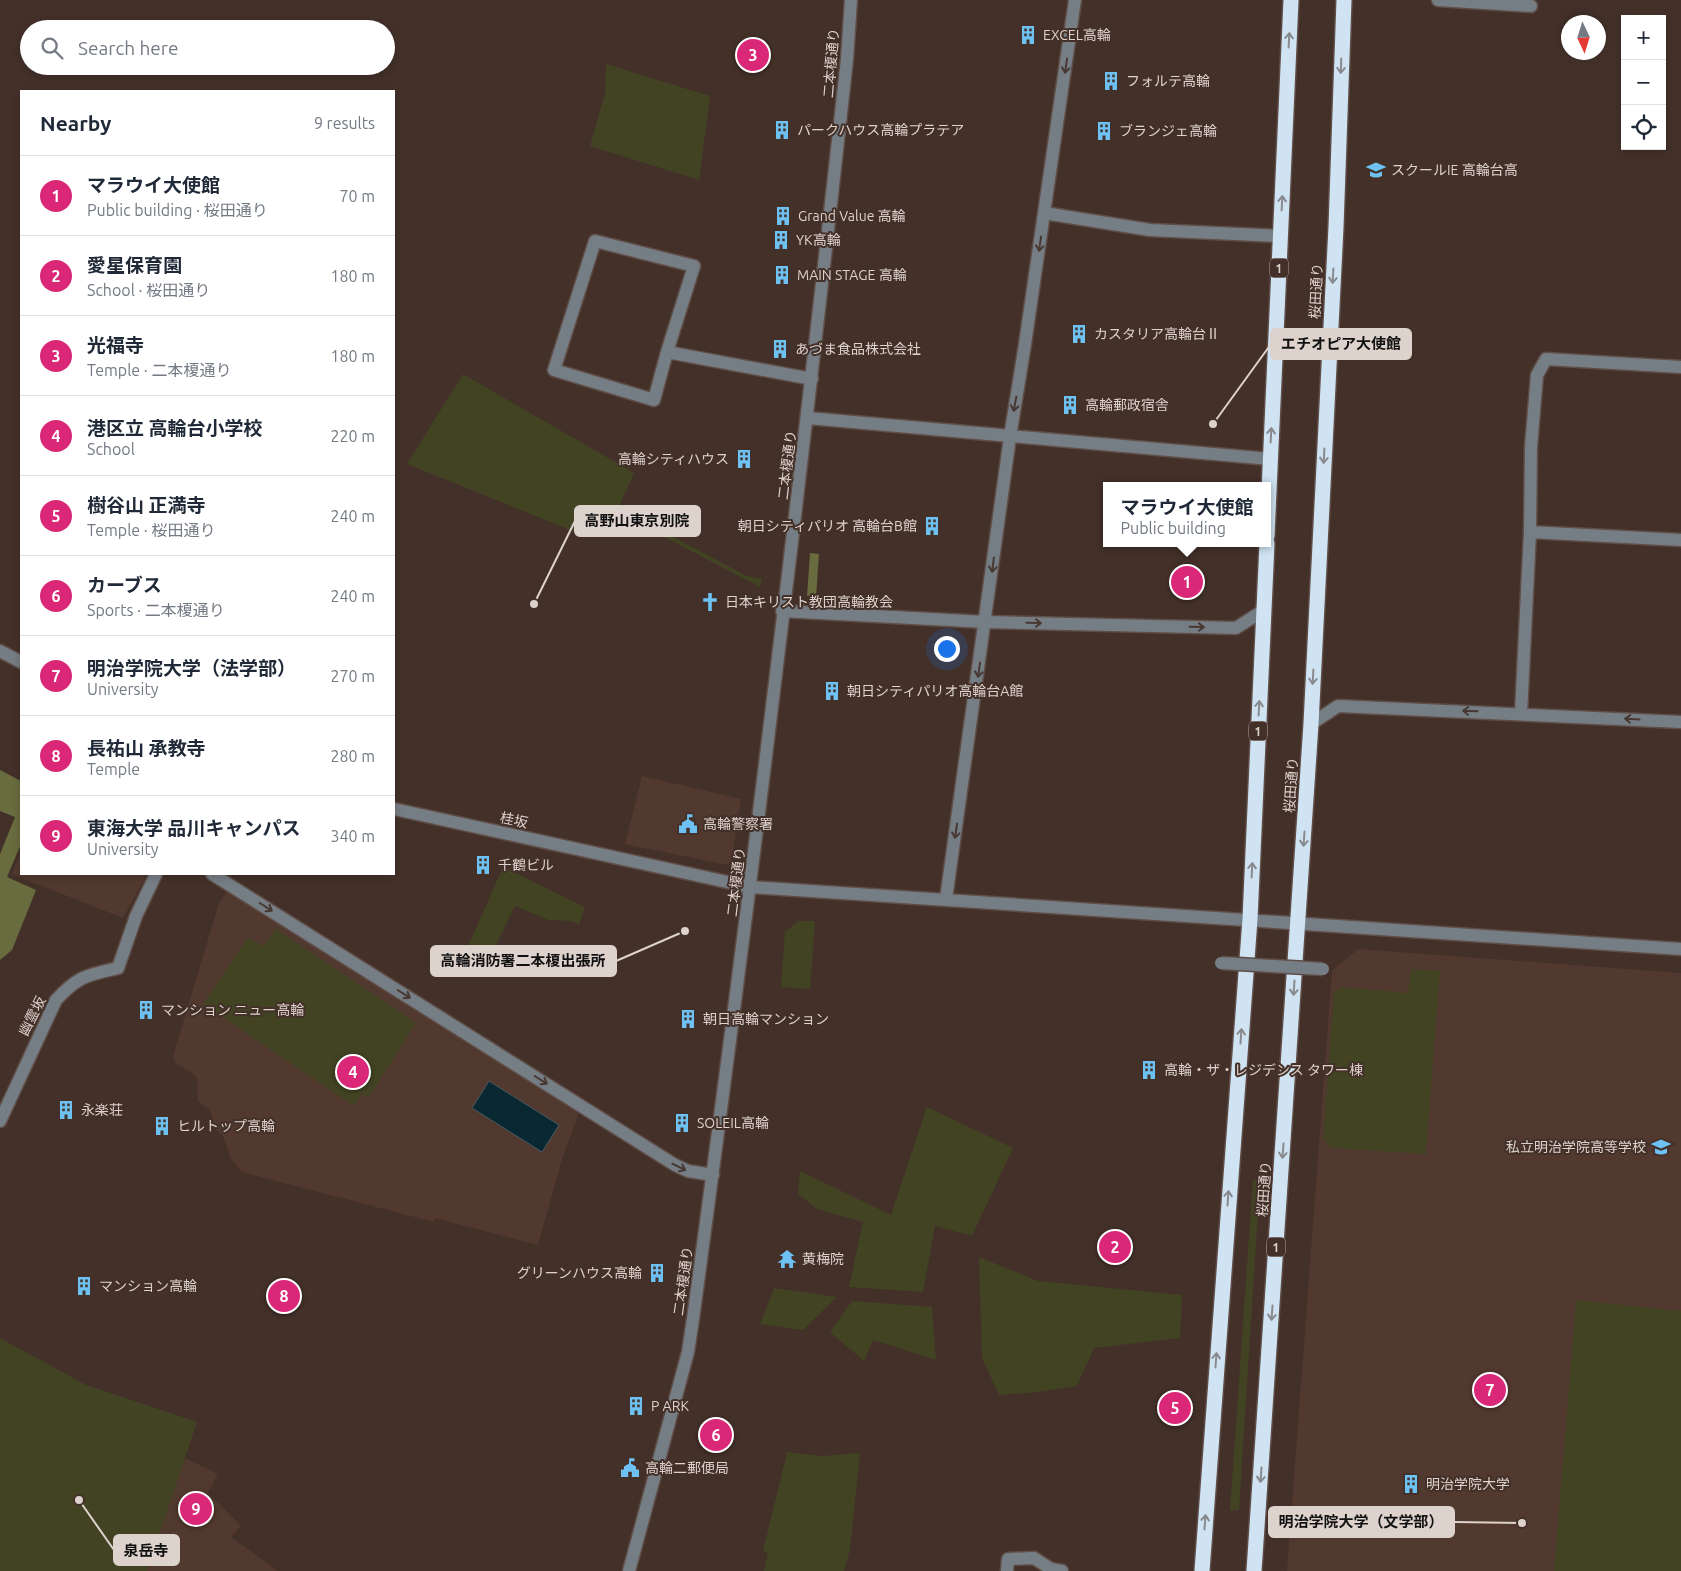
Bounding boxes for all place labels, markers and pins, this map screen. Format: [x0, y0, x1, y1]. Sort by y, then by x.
building icon: EXCEL高輪 [1017, 24, 1039, 46]
place label: EXCEL高輪 [1043, 27, 1111, 43]
pin: 3 [737, 36, 769, 74]
building icon: フォルテ高輪 [1100, 70, 1122, 92]
place label: フォルテ高輪 [1126, 73, 1210, 89]
building icon: パークハウス高輪プラテア [771, 119, 793, 141]
building icon: ブランジェ高輪 [1093, 120, 1115, 142]
place label: パークハウス高輪プラテア [797, 122, 964, 138]
place label: ブランジェ高輪 [1119, 123, 1217, 139]
school or university icon: スクールIE 高輪台高 [1365, 159, 1387, 181]
place label: スクールIE 高輪台高 [1391, 162, 1518, 178]
building icon: Grand Value 高輪 [772, 205, 794, 227]
place label: Grand Value 高輪 [798, 208, 906, 224]
building icon: YK高輪 [770, 229, 792, 251]
place label: YK高輪 [796, 232, 841, 248]
building icon: MAIN STAGE 高輪 [771, 264, 793, 286]
place label: MAIN STAGE 高輪 [797, 267, 907, 283]
building icon: カスタリア高輪台Ⅱ [1068, 323, 1090, 345]
place label: カスタリア高輪台Ⅱ [1094, 326, 1220, 342]
callout: エチオピア大使館 [1271, 329, 1411, 359]
building icon: あづま食品株式会社 [769, 338, 791, 360]
place label: あづま食品株式会社 [795, 341, 921, 357]
building icon: 高輪郵政宿舎 [1059, 394, 1081, 416]
place label: 高輪郵政宿舎 [1085, 397, 1169, 413]
building icon: 高輪シティハウス [733, 448, 755, 470]
place label: 高輪シティハウス [618, 451, 729, 467]
callout: 高野山東京別院 [575, 506, 700, 536]
building icon: 朝日シティパリオ 高輪台B館 [921, 515, 943, 537]
place label: 朝日シティパリオ 高輪台B館 [738, 518, 917, 534]
pin: 1 [1171, 563, 1203, 601]
church icon: 日本キリスト教団高輪教会 [699, 591, 721, 613]
place label: 日本キリスト教団高輪教会 [725, 594, 893, 610]
building icon: 朝日シティパリオ高輪台A館 [821, 680, 843, 702]
place label: 朝日シティパリオ高輪台A館 [847, 683, 1023, 699]
public building icon: 高輪警察署 [677, 813, 699, 835]
place label: 高輪警察署 [703, 816, 773, 832]
building icon: 千鶴ビル [472, 854, 494, 876]
place label: 千鶴ビル [498, 857, 554, 873]
callout: 高輪消防署二本榎出張所 [431, 946, 616, 976]
building icon: マンション ニュー高輪 [135, 999, 157, 1021]
place label: マンション ニュー高輪 [161, 1002, 304, 1018]
building icon: 朝日高輪マンション [677, 1008, 699, 1030]
place label: 朝日高輪マンション [703, 1011, 829, 1027]
pin: 4 [337, 1053, 369, 1091]
building icon: 高輪・ザ・レジデンス タワー棟 [1138, 1059, 1160, 1081]
place label: 高輪・ザ・レジデンス タワー棟 [1164, 1062, 1363, 1078]
building icon: 永楽荘 [55, 1099, 77, 1121]
place label: 永楽荘 [81, 1102, 123, 1118]
building icon: SOLEIL高輪 [671, 1112, 693, 1134]
building icon: ヒルトップ高輪 [151, 1115, 173, 1137]
place label: SOLEIL高輪 [697, 1115, 769, 1131]
place label: ヒルトップ高輪 [177, 1118, 275, 1134]
school or university icon: 私立明治学院高等学校 [1650, 1136, 1672, 1158]
place label: 私立明治学院高等学校 [1506, 1139, 1646, 1155]
pin: 2 [1099, 1228, 1131, 1266]
temple icon: 黄梅院 [776, 1248, 798, 1270]
place label: 黄梅院 [802, 1251, 844, 1267]
building icon: グリーンハウス高輪 [646, 1262, 668, 1284]
place label: グリーンハウス高輪 [517, 1265, 642, 1281]
building icon: マンション高輪 [73, 1275, 95, 1297]
pin: 8 [268, 1277, 300, 1315]
place label: マンション高輪 [99, 1278, 197, 1294]
pin: 7 [1474, 1371, 1506, 1409]
pin: 5 [1159, 1389, 1191, 1427]
building icon: P ARK [625, 1395, 647, 1417]
place label: P ARK [651, 1398, 689, 1414]
pin: 6 [700, 1416, 732, 1454]
public building icon: 高輪二郵便局 [619, 1457, 641, 1479]
place label: 高輪二郵便局 [645, 1460, 729, 1476]
building icon: 明治学院大学 [1400, 1473, 1422, 1495]
place label: 明治学院大学 [1426, 1476, 1510, 1492]
pin: 9 [180, 1490, 212, 1528]
callout: 明治学院大学（文学部） [1269, 1507, 1454, 1537]
callout: 泉岳寺 [114, 1535, 179, 1565]

